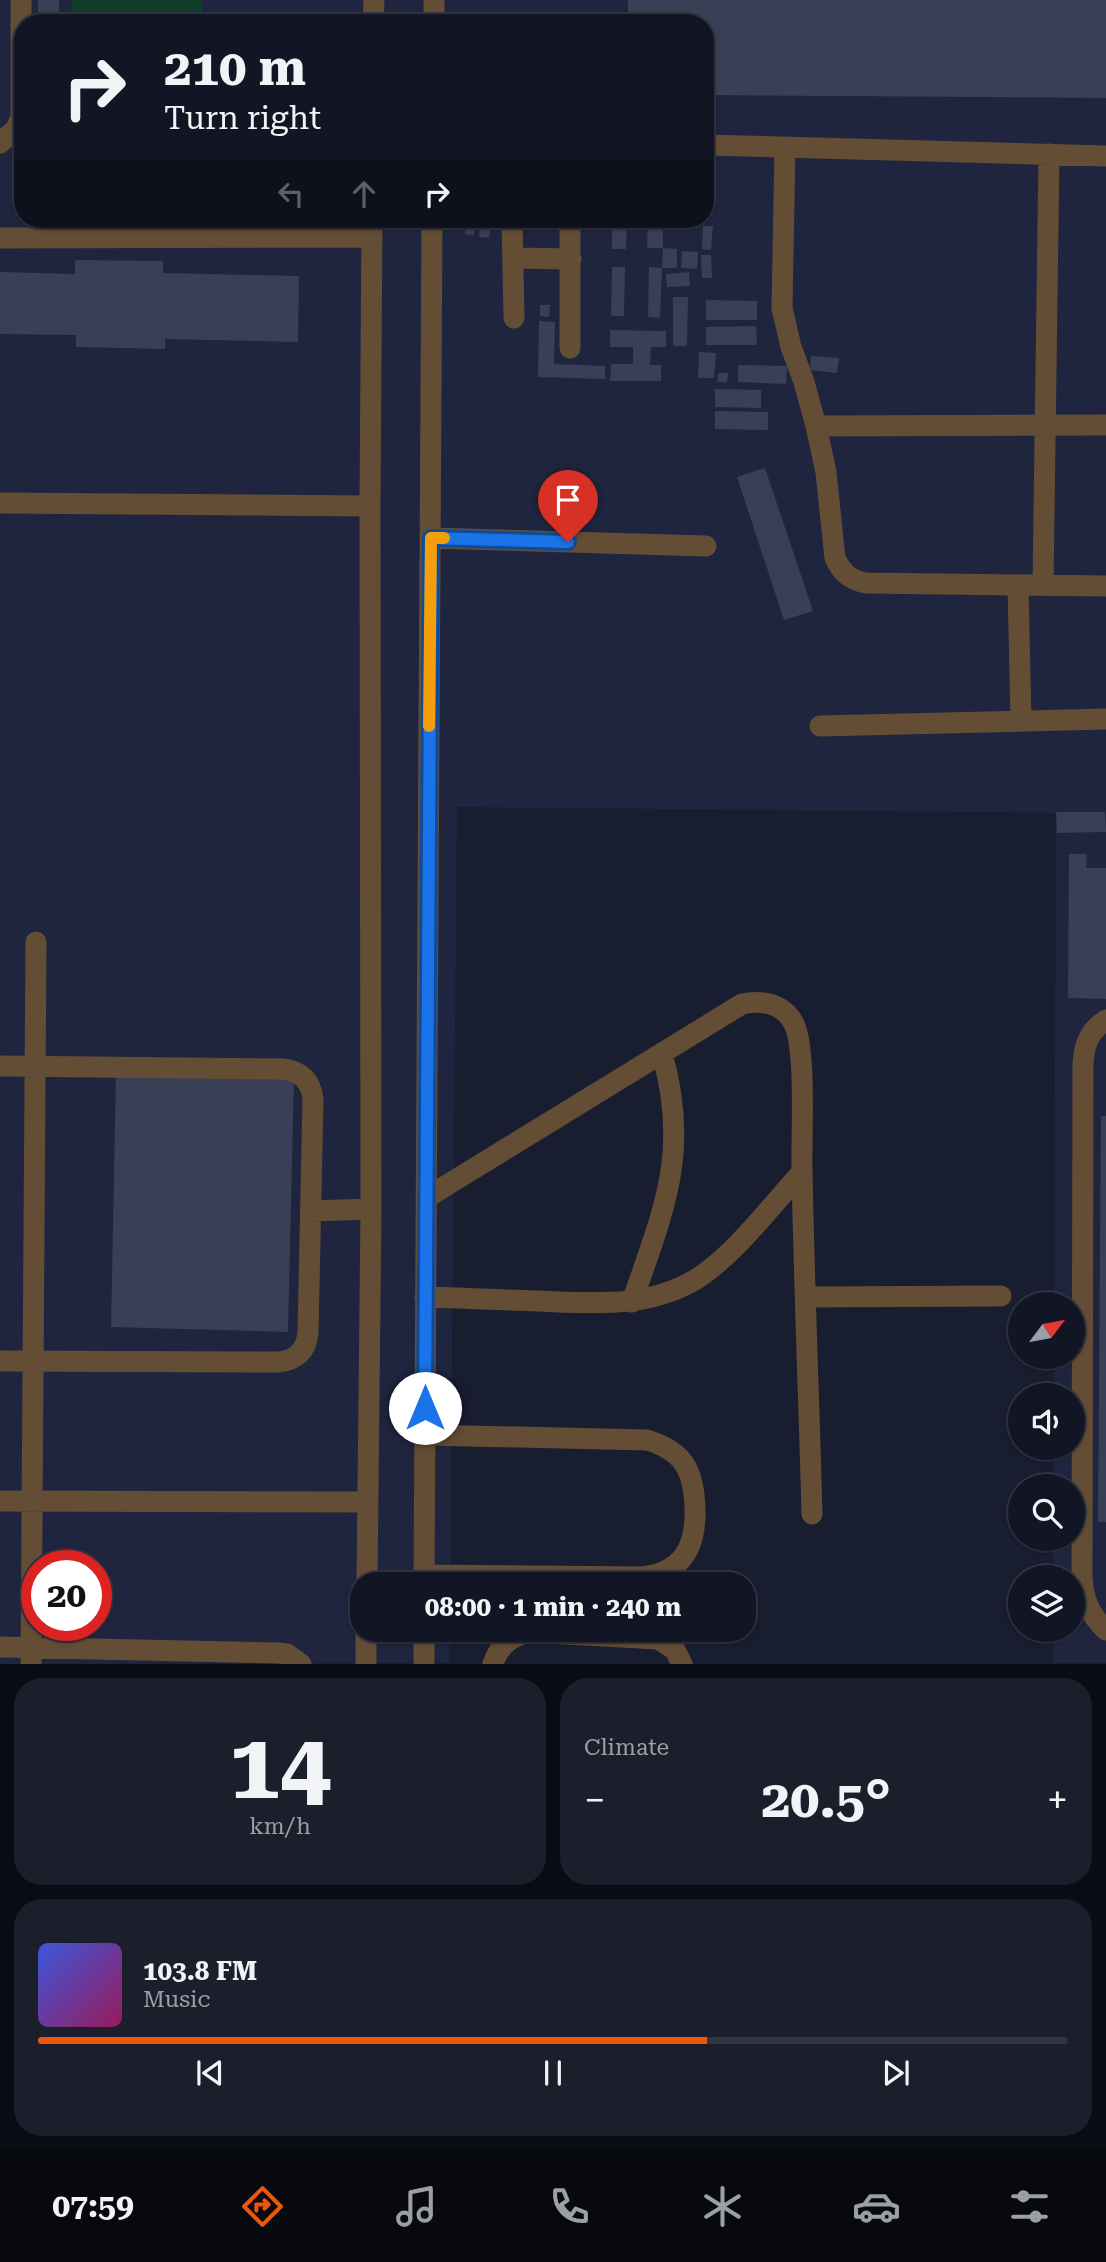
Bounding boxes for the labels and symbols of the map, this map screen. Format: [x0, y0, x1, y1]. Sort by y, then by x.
pin [538, 470, 598, 542]
north arrow [1008, 1292, 1085, 1368]
position arrow [388, 1371, 462, 1445]
speed limit sign: 20 [21, 1550, 112, 1641]

